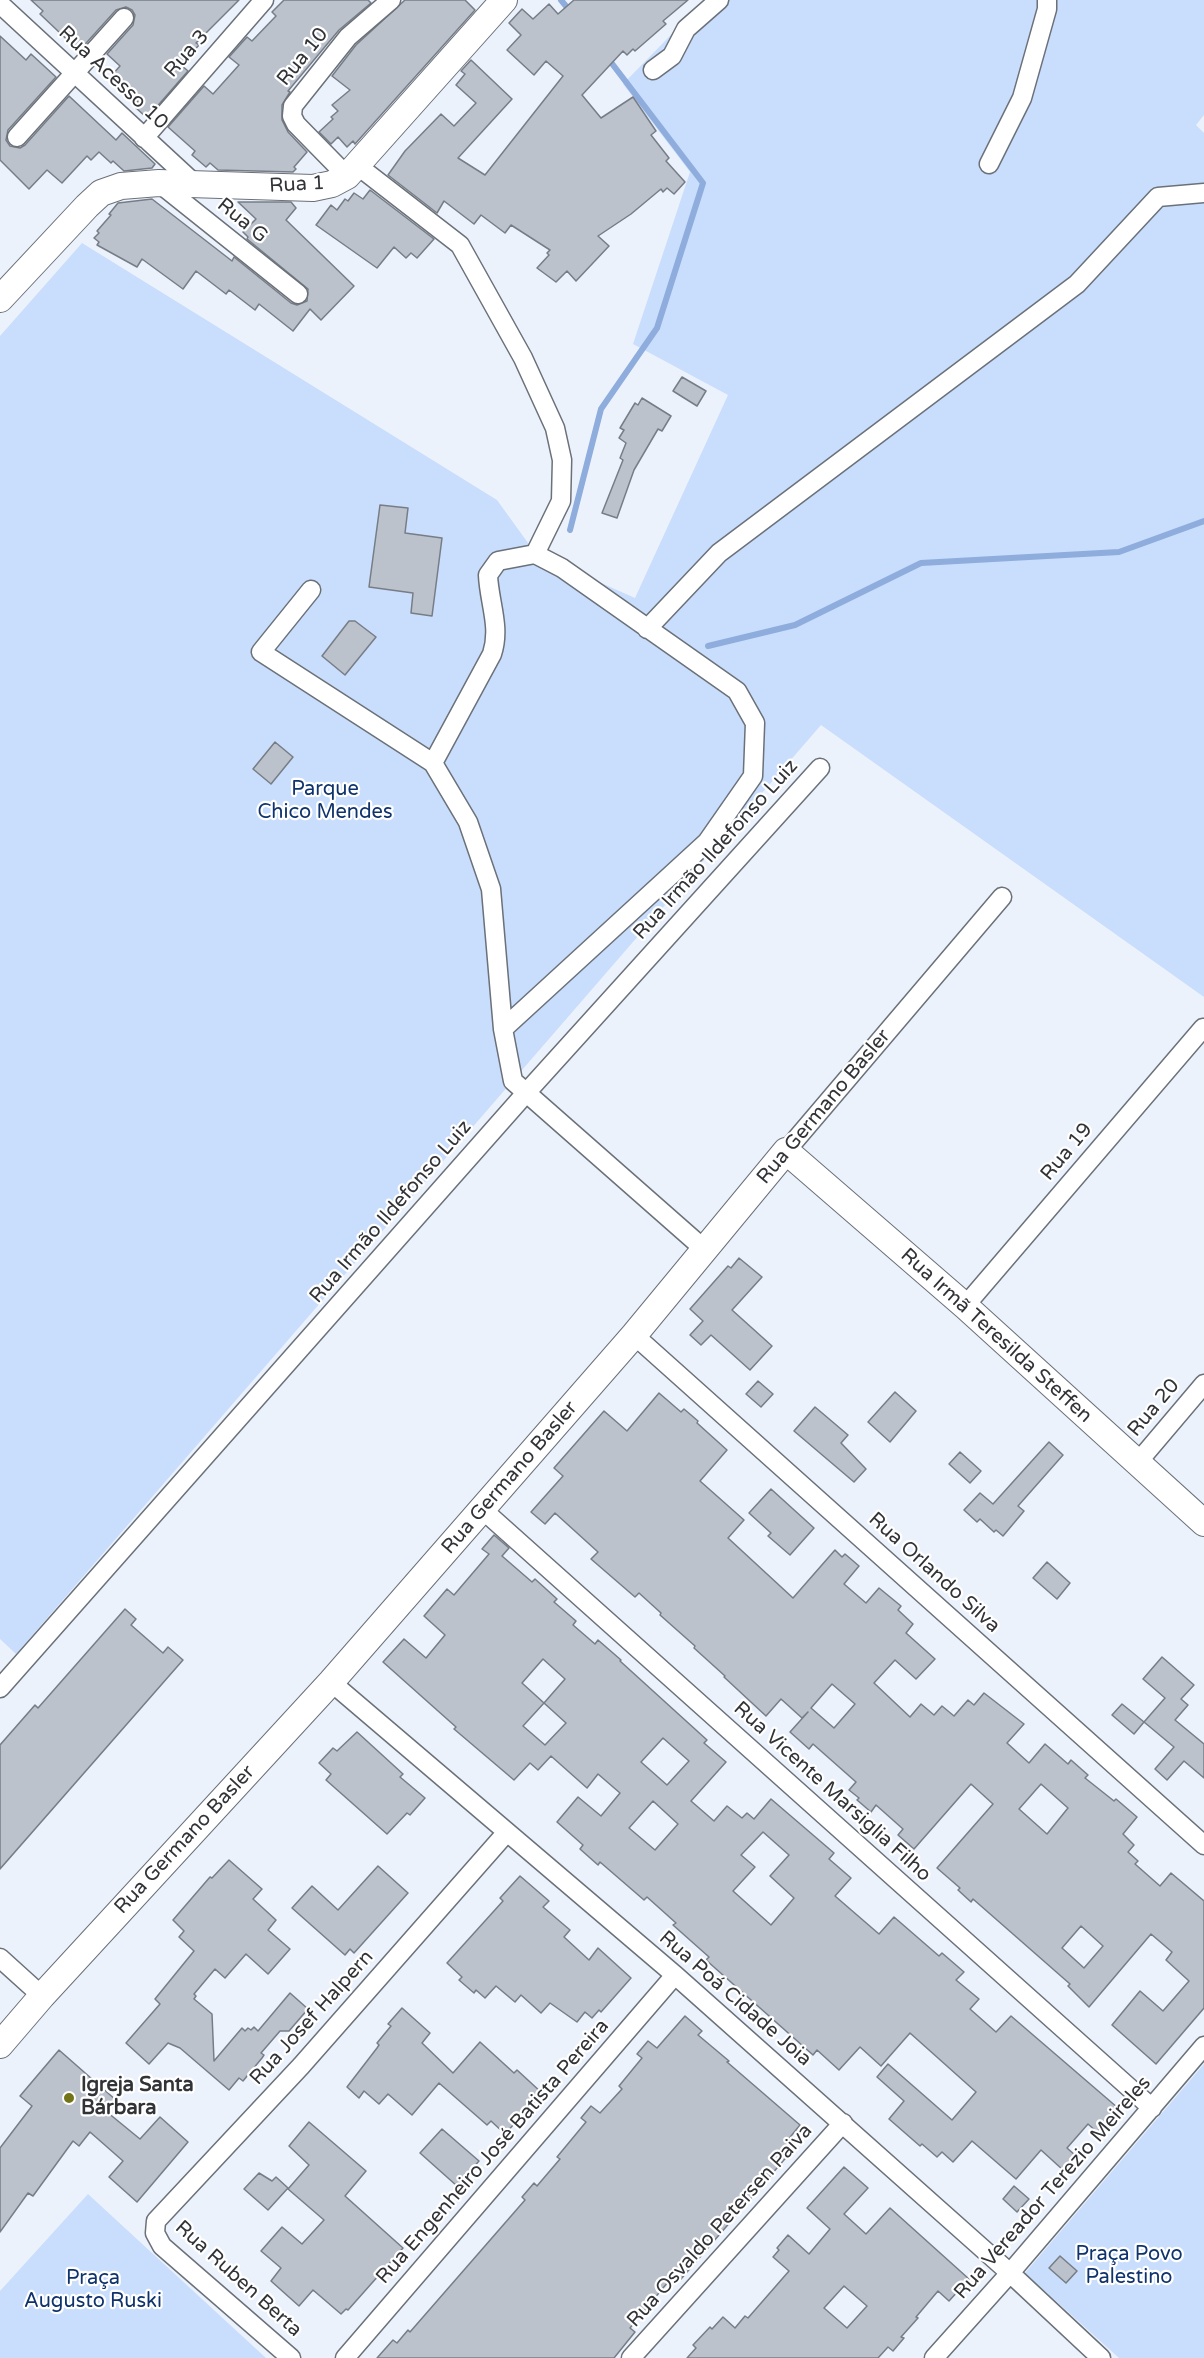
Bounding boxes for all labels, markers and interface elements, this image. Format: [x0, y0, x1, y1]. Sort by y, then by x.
street label: Rua Acesso 10 [53, 21, 173, 135]
street label: Rua 10 [272, 23, 334, 91]
street label: Rua 3 [160, 25, 214, 83]
street label: Rua 1 [269, 172, 325, 198]
street label: Rua G [212, 193, 272, 249]
street label: Rua Irmão Ildefonso Luiz [629, 755, 803, 945]
park label: Parque Chico Mendes [257, 778, 393, 825]
street label: Rua Germano Basler [752, 1025, 896, 1189]
street label: Rua Irmão Ildefonso Luiz [305, 1116, 477, 1308]
street label: Rua 19 [1036, 1118, 1098, 1186]
street label: Rua Irmã Teresilda Steffen [895, 1244, 1097, 1428]
street label: Rua 20 [1123, 1374, 1185, 1442]
street label: Rua Germano Basler [437, 1397, 583, 1559]
street label: Rua Orlando Silva [863, 1508, 1005, 1638]
street label: Rua Vicente Marsiglia Filho [728, 1697, 936, 1887]
street label: Rua Germano Basler [110, 1761, 260, 1919]
street label: Rua Poá Cidade Joia [654, 1926, 816, 2072]
street label: Rua Josef Halpern [245, 1946, 379, 2090]
street label: Rua Engenheiro José Batista Pereira [372, 2015, 614, 2289]
street label: Rua Vereador Terezio Meireles [950, 2072, 1156, 2304]
place label: Igreja Santa Bárbara [81, 2074, 194, 2121]
marker: Igreja Santa Bárbara [62, 2091, 76, 2105]
street label: Rua Osvaldo Petersen Paiva [622, 2119, 818, 2333]
street label: Rua Ruben Berta [170, 2216, 306, 2342]
park label: Praça Povo Palestino [1075, 2243, 1183, 2290]
park label: Praça Augusto Ruski [24, 2267, 162, 2314]

